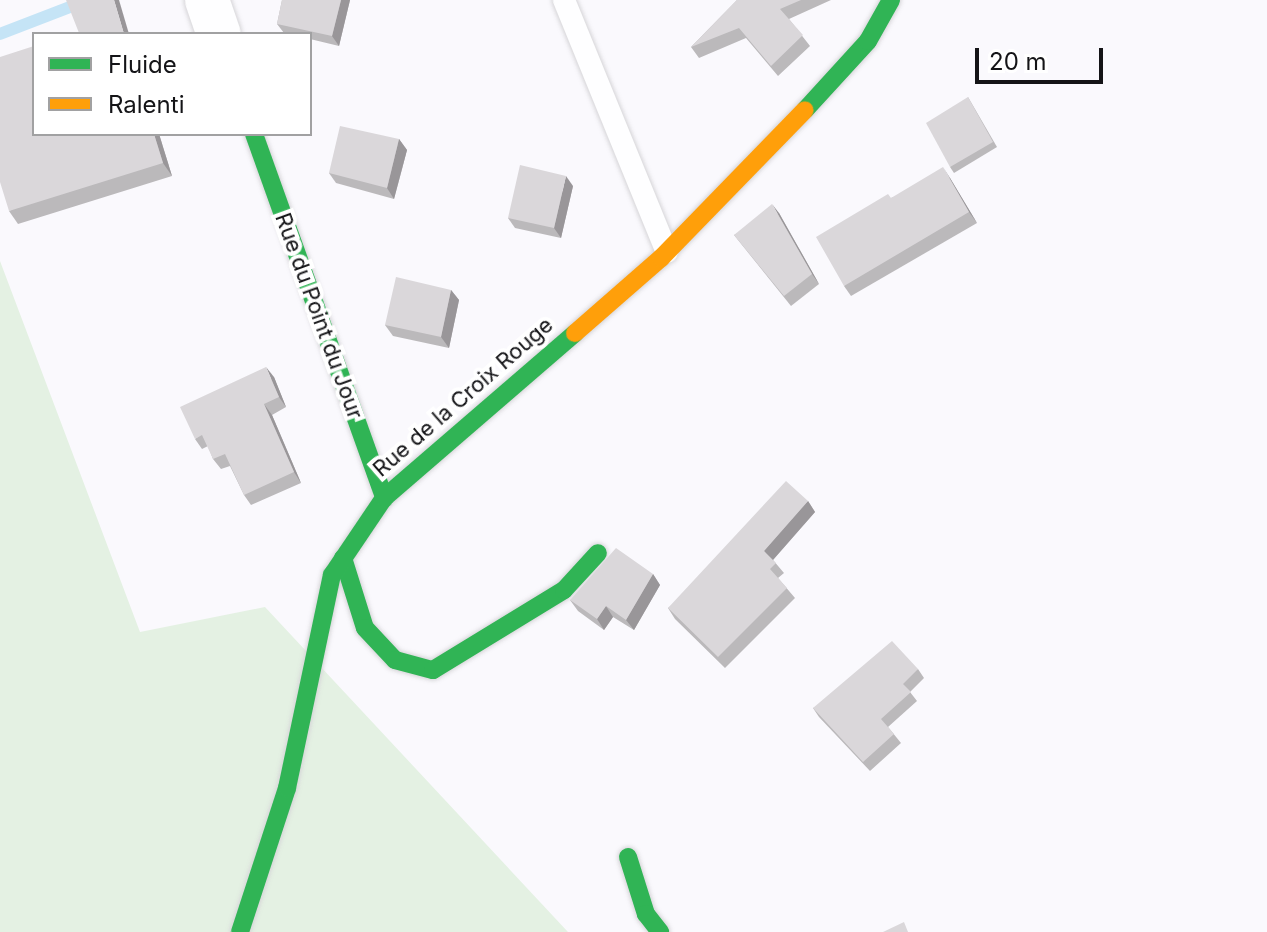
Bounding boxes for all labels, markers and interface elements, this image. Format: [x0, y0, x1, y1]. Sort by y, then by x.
legend [32, 32, 312, 136]
scale bar [979, 32, 1107, 82]
text: 20 m [989, 47, 1047, 76]
text: Fluide [108, 50, 177, 79]
text: Ralenti [108, 90, 184, 119]
street label: Rue du Point du Jour [269, 209, 369, 423]
street label: Rue de la Croix Rouge [368, 312, 558, 482]

